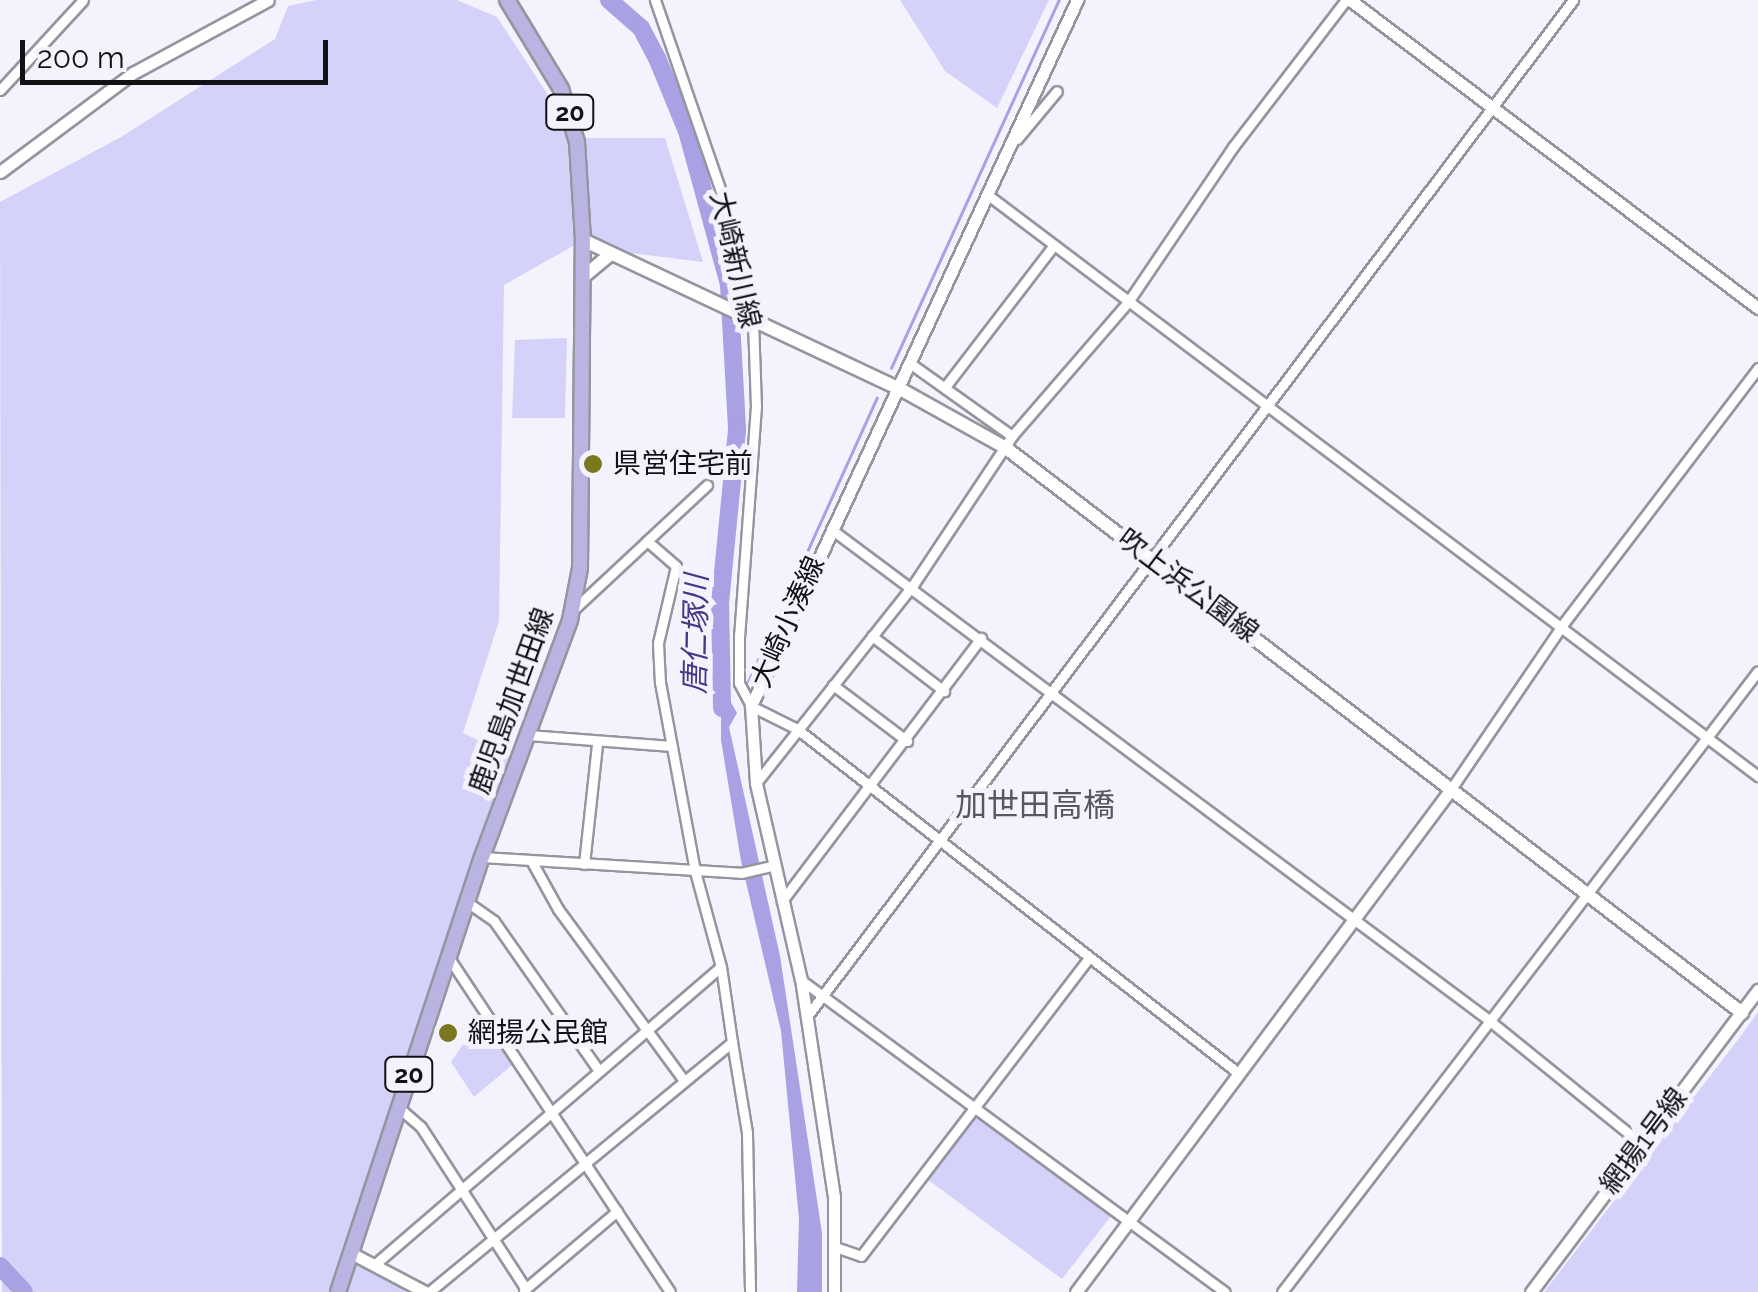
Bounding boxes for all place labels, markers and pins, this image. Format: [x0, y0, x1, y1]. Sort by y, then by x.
place label: 県営住宅前 [613, 447, 753, 481]
marker: 県営住宅前 [582, 453, 604, 475]
place label: 網揚公民館 [468, 1016, 608, 1050]
marker: 網揚公民館 [437, 1022, 459, 1044]

